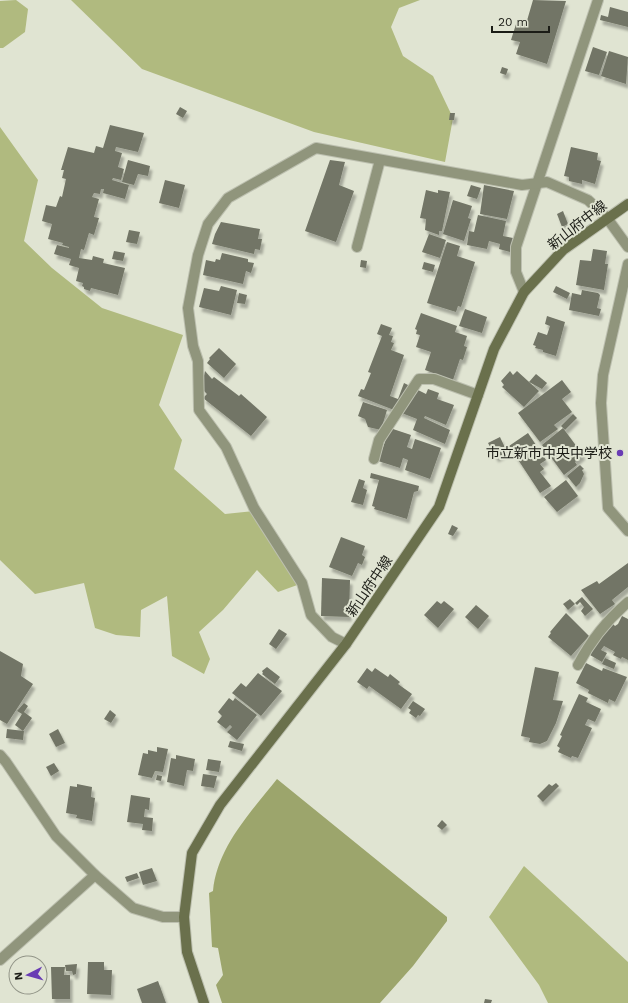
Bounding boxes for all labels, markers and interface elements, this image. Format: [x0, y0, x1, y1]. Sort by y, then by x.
scale bar [492, 8, 549, 34]
text: 20 m [498, 15, 528, 29]
street label: 新山府中線 [544, 197, 610, 253]
place label: 市立新市中央中学校 [486, 445, 612, 461]
marker: 市立新市中央中学校 [615, 448, 625, 458]
street label: 新山府中線 [343, 553, 395, 619]
north arrow [8, 955, 48, 995]
text: N [12, 971, 25, 981]

